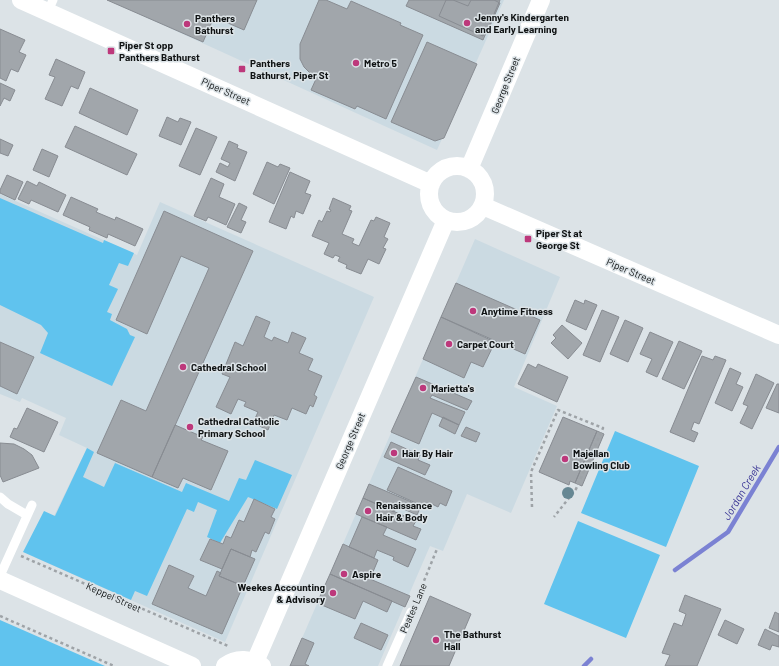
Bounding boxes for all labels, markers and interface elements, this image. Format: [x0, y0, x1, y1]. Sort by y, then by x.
place label: Jenny's Kindergarten and Early Learning [475, 11, 569, 35]
place label: Panthers Bathurst [195, 12, 235, 36]
marker: Jenny's Kindergarten and Early Learning [462, 18, 472, 28]
marker: Panthers Bathurst [182, 19, 192, 29]
place label: Piper St opp Panthers Bathurst [119, 39, 200, 63]
marker: Piper St opp Panthers Bathurst [106, 46, 116, 56]
street label: George Street [488, 54, 522, 115]
place label: Panthers Bathurst, Piper St [250, 57, 329, 81]
place label: Metro 5 [364, 57, 398, 69]
marker: Metro 5 [351, 58, 361, 68]
marker: Panthers Bathurst, Piper St [237, 64, 247, 74]
street label: Piper Street [200, 75, 253, 107]
place label: Piper St at George St [536, 227, 582, 251]
marker: Piper St at George St [523, 234, 533, 244]
street label: Piper Street [605, 255, 658, 287]
place label: Anytime Fitness [481, 305, 553, 317]
marker: Anytime Fitness [468, 306, 478, 316]
place label: Carpet Court [457, 338, 514, 350]
marker: Carpet Court [444, 339, 454, 349]
place label: Cathedral School [191, 361, 266, 373]
marker: Cathedral School [178, 362, 188, 372]
place label: Marietta's [431, 382, 474, 394]
marker: Marietta's [418, 383, 428, 393]
street label: George Street [333, 411, 367, 471]
place label: Cathedral Catholic Primary School [198, 415, 280, 439]
marker: Cathedral Catholic Primary School [185, 422, 195, 432]
place label: Hair By Hair [402, 447, 453, 459]
place label: Majellan Bowling Club [573, 447, 630, 471]
marker: Hair By Hair [389, 448, 399, 458]
marker: Majellan Bowling Club [560, 454, 570, 464]
water label: Jordan Creek [719, 461, 763, 522]
place label: Renaissance Hair & Body [376, 499, 433, 523]
marker: Renaissance Hair & Body [363, 506, 373, 516]
place label: Aspire [352, 568, 382, 580]
marker: Aspire [339, 569, 349, 579]
street label: Keppel Street [85, 579, 144, 615]
place label: Weekes Accounting & Advisory [238, 581, 325, 605]
street label: Peates Lane [397, 581, 429, 635]
marker: Weekes Accounting & Advisory [328, 588, 338, 598]
place label: The Bathurst Hall [444, 628, 502, 652]
marker: The Bathurst Hall [431, 635, 441, 645]

